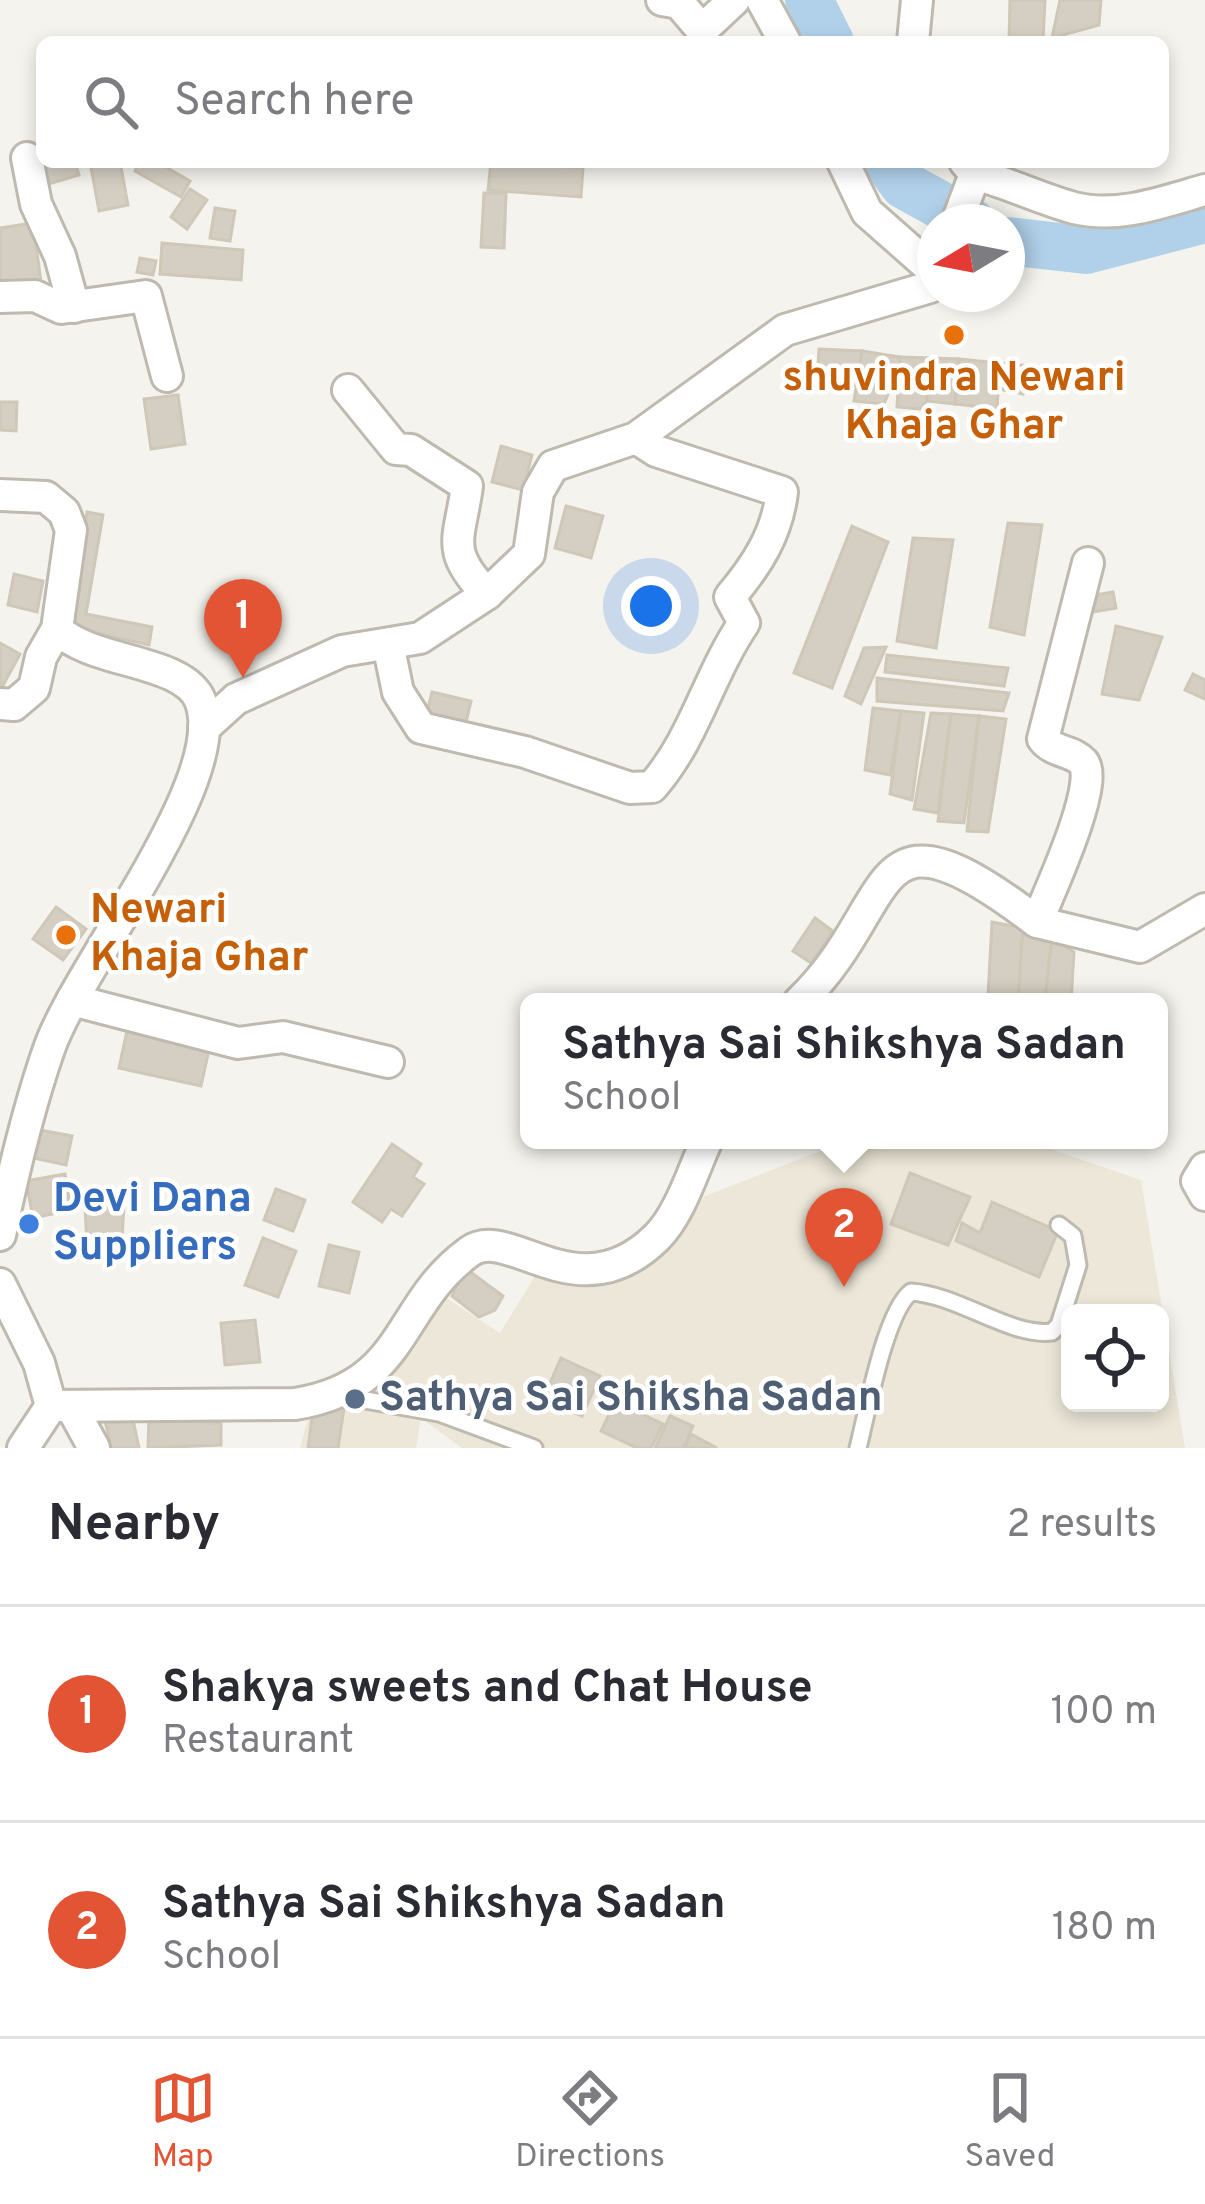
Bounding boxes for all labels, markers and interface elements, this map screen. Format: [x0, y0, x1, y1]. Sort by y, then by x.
search box [36, 36, 1169, 168]
icon: search [78, 69, 144, 135]
text: Search here [174, 74, 414, 131]
north arrow [917, 204, 1025, 312]
marker: shuvindra Newari Khaja Ghar [941, 322, 967, 348]
place label: shuvindra Newari Khaja Ghar [782, 353, 1126, 454]
your location [621, 576, 681, 636]
pin: 1 [204, 579, 282, 678]
place label: Newari Khaja Ghar [90, 885, 308, 986]
marker: Newari Khaja Ghar [53, 922, 79, 948]
popup [520, 993, 1168, 1149]
text: Sathya Sai Shikshya Sadan [562, 1018, 1126, 1075]
text: School [562, 1075, 681, 1124]
place label: Devi Dana Suppliers [53, 1174, 252, 1275]
pin: 2 [805, 1188, 883, 1287]
marker: Devi Dana Suppliers [16, 1211, 42, 1237]
map controls [1061, 1304, 1169, 1412]
button: locate [1061, 1304, 1169, 1412]
place label: Sathya Sai Shiksha Sadan [379, 1373, 883, 1426]
marker: Sathya Sai Shiksha Sadan [342, 1386, 368, 1412]
text: Nearby [48, 1494, 220, 1559]
text: 2 results [1006, 1502, 1157, 1551]
text: Shakya sweets and Chat House [162, 1661, 812, 1718]
text: 1 [79, 1689, 95, 1738]
text: 100 m [1050, 1689, 1157, 1738]
text: Restaurant [162, 1718, 354, 1767]
text: Sathya Sai Shikshya Sadan [162, 1877, 726, 1934]
text: 2 [75, 1905, 99, 1954]
text: 180 m [1052, 1905, 1157, 1954]
text: School [162, 1934, 281, 1983]
tab: Map [150, 2065, 216, 2179]
tab: Directions [515, 2065, 665, 2179]
tab: Saved [965, 2065, 1055, 2179]

